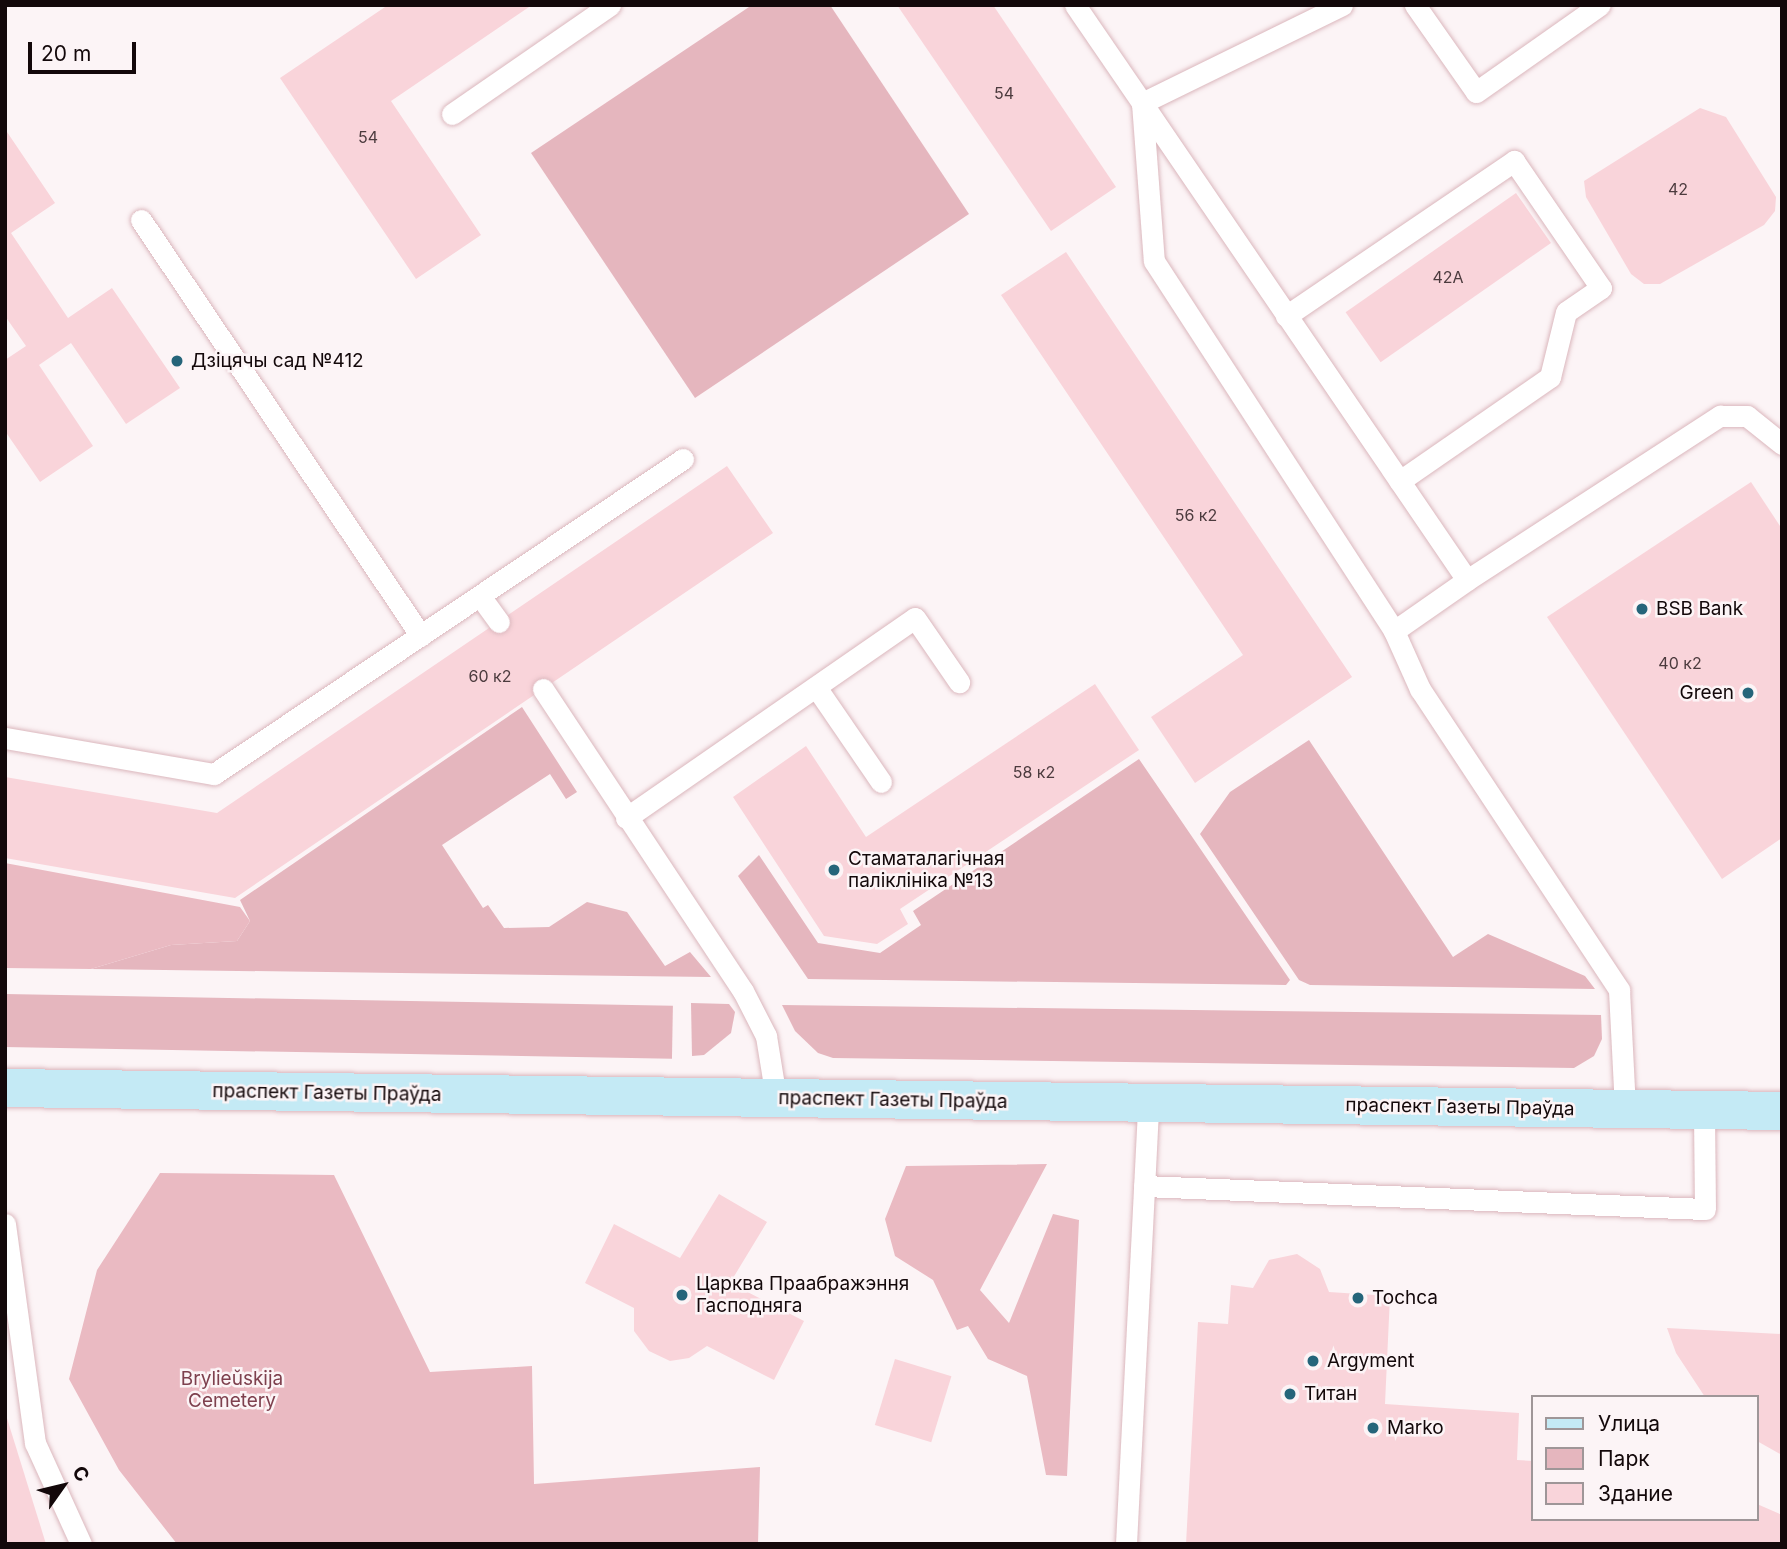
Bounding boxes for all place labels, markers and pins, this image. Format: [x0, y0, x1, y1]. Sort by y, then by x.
place label: Дзіцячы сад №412 [191, 350, 364, 372]
marker: Дзіцячы сад №412 [169, 353, 185, 369]
place label: BSB Bank [1656, 598, 1743, 620]
marker: BSB Bank [1634, 601, 1650, 617]
place label: Green [1680, 682, 1734, 704]
marker: Green [1740, 685, 1756, 701]
place label: Стаматалагічная паліклініка №13 [848, 848, 1004, 892]
marker: Стаматалагічная паліклініка №13 [826, 862, 842, 878]
place label: Царква Праабражэння Гасподняга [696, 1273, 909, 1317]
marker: Царква Праабражэння Гасподняга [674, 1287, 690, 1303]
place label: Tochca [1372, 1287, 1438, 1309]
marker: Tochca [1350, 1290, 1366, 1306]
place label: Argyment [1327, 1350, 1414, 1372]
marker: Argyment [1305, 1353, 1321, 1369]
place label: Титан [1304, 1383, 1357, 1405]
marker: Титан [1282, 1386, 1298, 1402]
place label: Marko [1387, 1417, 1444, 1439]
marker: Marko [1365, 1420, 1381, 1436]

